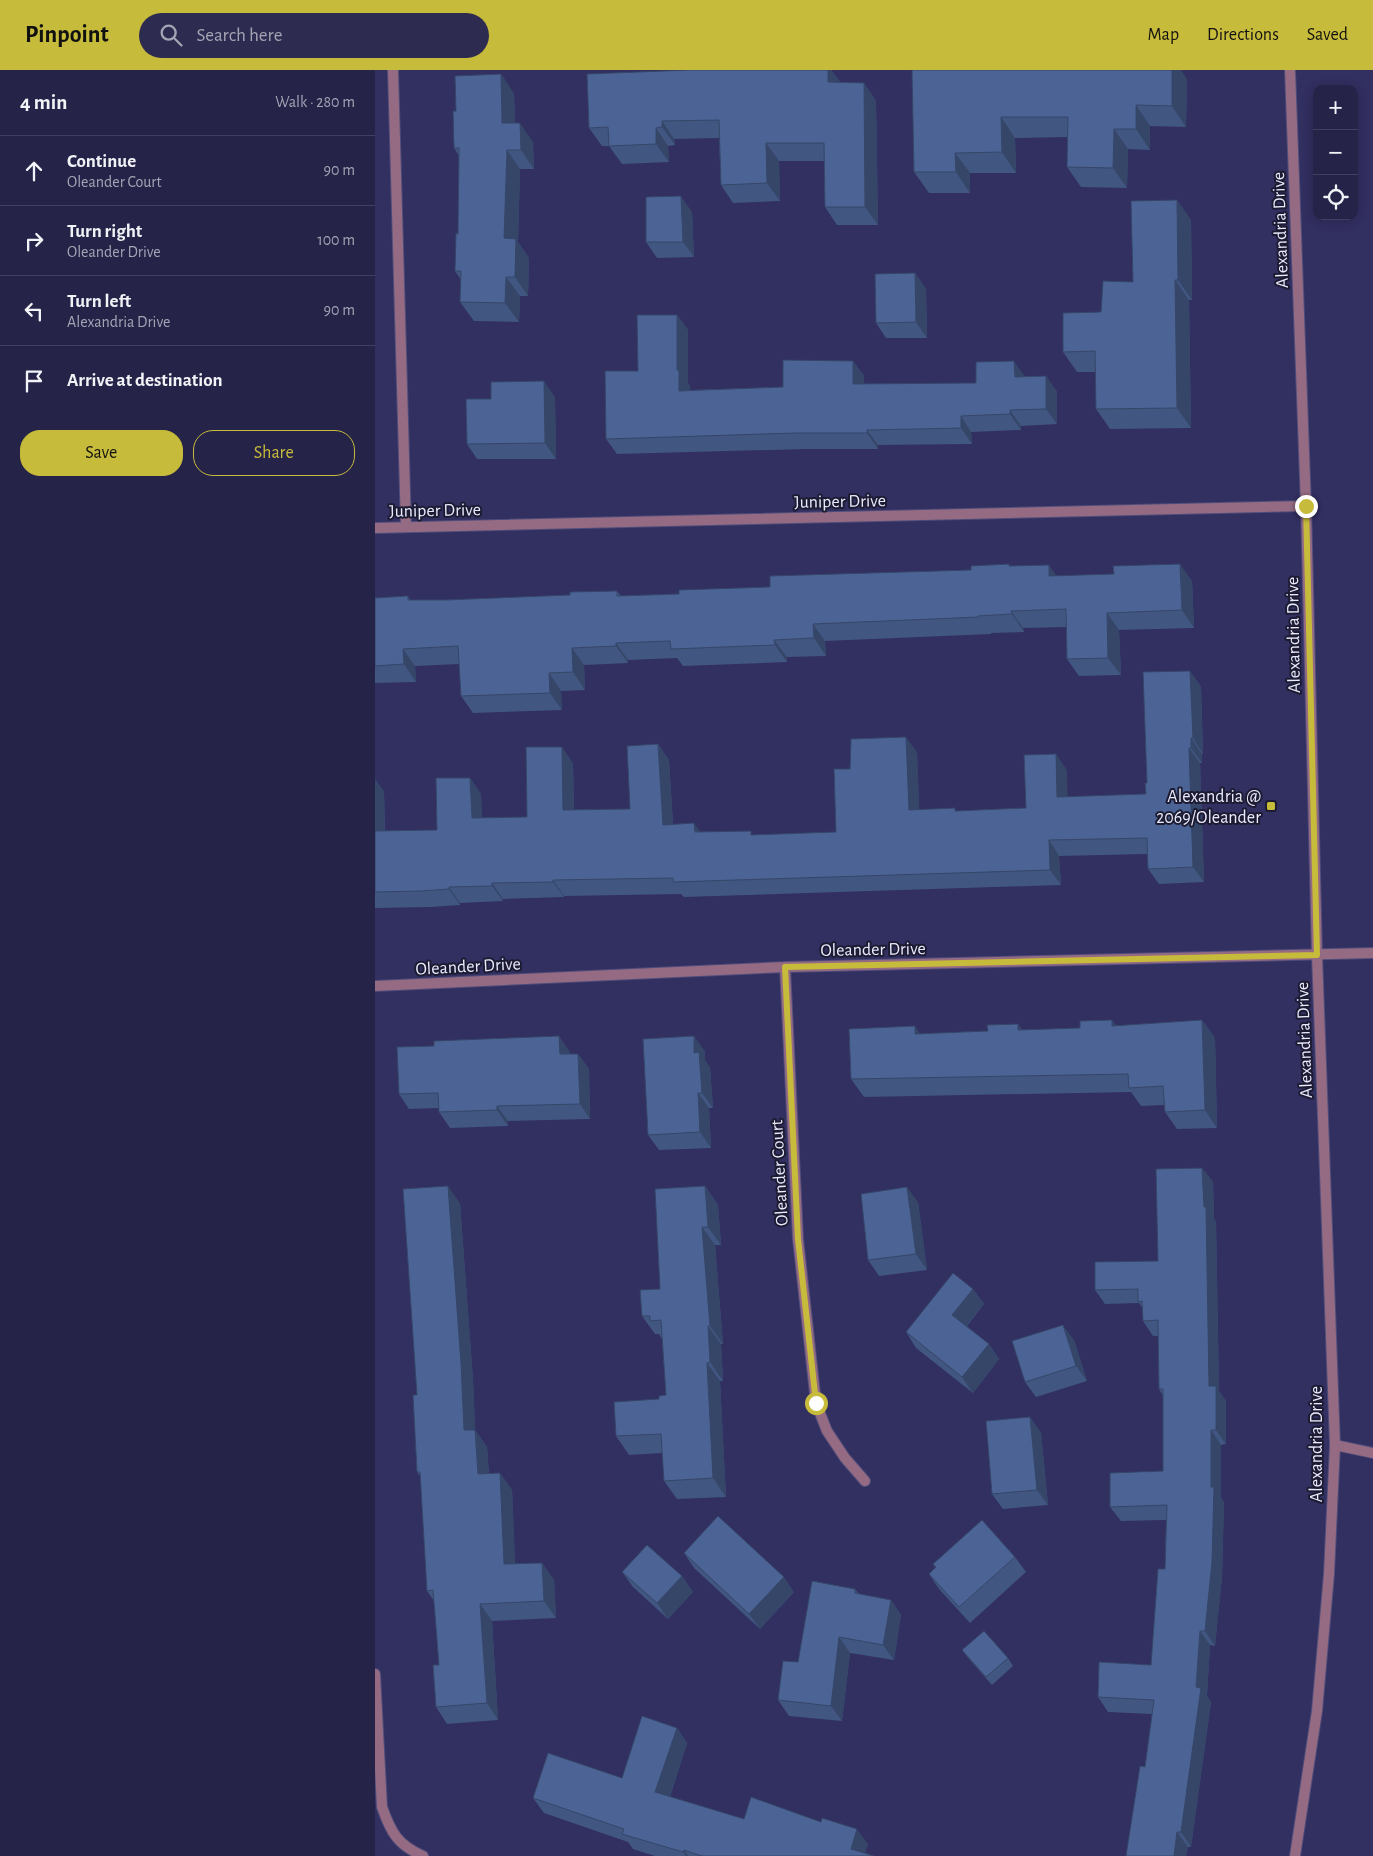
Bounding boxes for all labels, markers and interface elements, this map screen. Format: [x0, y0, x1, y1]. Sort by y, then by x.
search box [139, 13, 489, 58]
icon: search [157, 21, 185, 49]
text: Pinpoint [25, 23, 109, 47]
text: Search here [197, 26, 283, 45]
text: Map [1148, 26, 1179, 44]
text: Directions [1207, 26, 1279, 44]
text: Saved [1307, 26, 1348, 44]
map controls [1313, 85, 1358, 220]
button: + [1313, 85, 1358, 130]
text: 4 min [20, 92, 67, 113]
text: Walk · 280 m [275, 94, 355, 110]
button: − [1313, 130, 1358, 175]
text: Continue [67, 152, 136, 171]
icon: ahead [20, 157, 48, 185]
text: 90 m [324, 162, 355, 178]
street label: Alexandria Drive [1270, 172, 1292, 288]
text: Oleander Court [67, 174, 162, 190]
button: locate [1313, 175, 1358, 220]
text: Turn right [67, 222, 142, 241]
icon: right [20, 227, 48, 255]
text: 100 m [317, 232, 355, 248]
text: Oleander Drive [67, 244, 161, 260]
text: Turn left [67, 292, 131, 311]
icon: left [20, 297, 48, 325]
text: 90 m [324, 302, 355, 318]
text: Alexandria Drive [67, 314, 170, 330]
icon: arrive [20, 367, 48, 395]
text: Arrive at destination [67, 371, 223, 390]
button: Save [20, 430, 183, 476]
button: Share [193, 430, 355, 476]
street label: Juniper Drive [794, 492, 886, 512]
route end [1295, 495, 1318, 518]
street label: Juniper Drive [389, 501, 481, 521]
street label: Alexandria Drive [1284, 577, 1304, 693]
place label: Alexandria @ 2069/Oleander [1156, 788, 1261, 827]
marker: Alexandria @ 2069/Oleander [1265, 800, 1277, 812]
street label: Oleander Drive [820, 940, 926, 960]
street label: Oleander Drive [415, 955, 521, 979]
street label: Alexandria Drive [1294, 982, 1316, 1098]
street label: Oleander Court [768, 1119, 792, 1227]
street label: Alexandria Drive [1308, 1386, 1326, 1502]
route start [805, 1392, 828, 1415]

